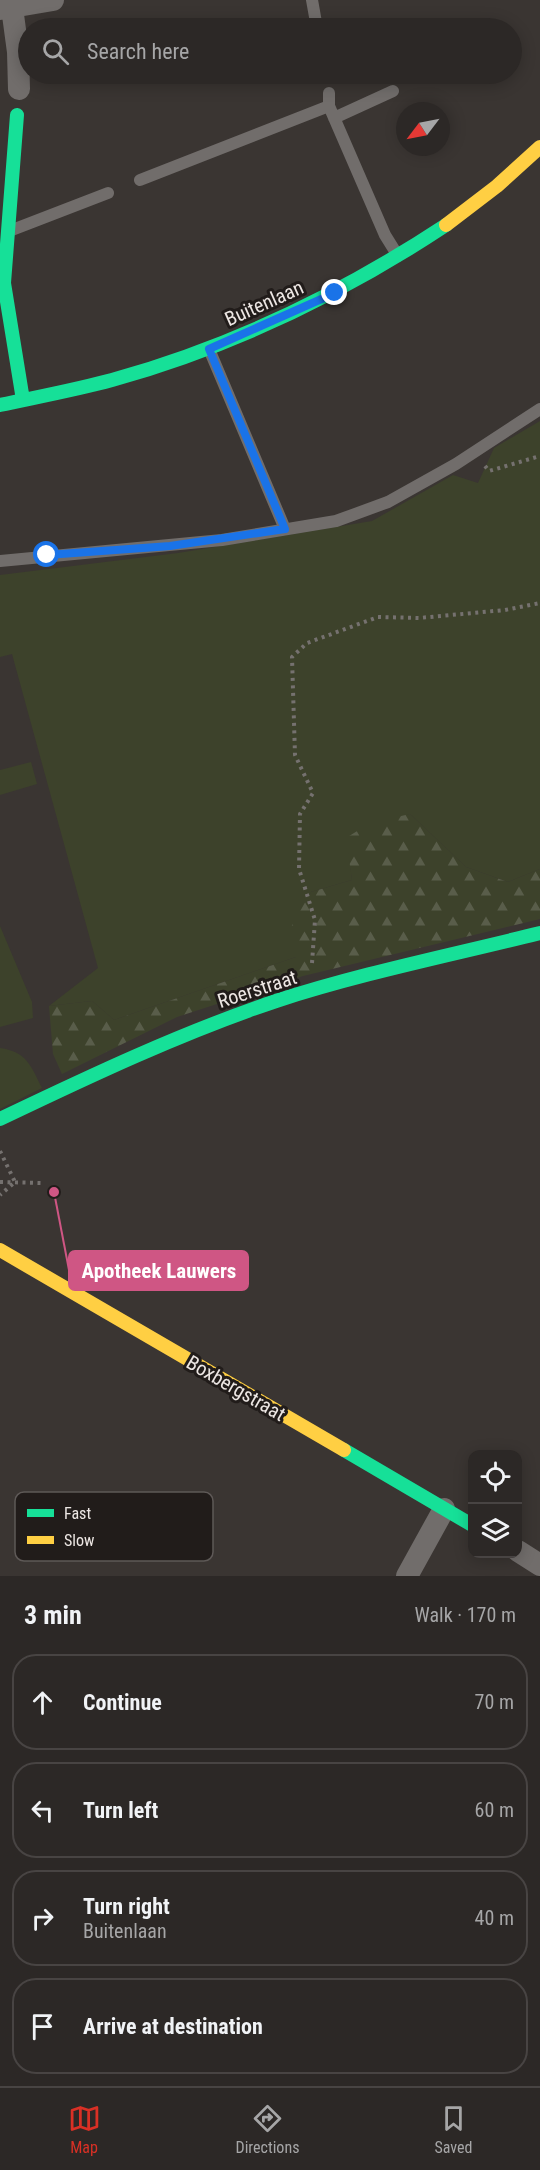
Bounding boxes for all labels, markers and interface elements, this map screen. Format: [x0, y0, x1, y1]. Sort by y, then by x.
search box [18, 18, 522, 84]
icon: search [39, 35, 72, 68]
text: Search here [87, 39, 189, 64]
north arrow [396, 102, 450, 156]
street label: Buitenlaan [221, 275, 307, 331]
route end [321, 279, 347, 305]
route start [33, 541, 59, 567]
street label: Roerstraat [214, 965, 300, 1013]
callout: Apotheek Lauwers [69, 1251, 248, 1290]
text: Apotheek Lauwers [82, 1259, 236, 1283]
street label: Boxbergstraat [182, 1350, 290, 1426]
map controls [468, 1450, 522, 1558]
button: locate [468, 1450, 522, 1504]
legend [15, 1492, 213, 1561]
text: Fast [64, 1504, 91, 1523]
button: layers [468, 1504, 522, 1558]
text: Slow [64, 1531, 94, 1550]
text: 3 min [24, 1600, 82, 1630]
text: Walk · 170 m [415, 1603, 516, 1627]
icon: ahead [26, 1686, 59, 1719]
text: Continue [83, 1690, 162, 1715]
text: 70 m [475, 1690, 514, 1714]
icon: left [26, 1794, 59, 1827]
text: Turn left [83, 1798, 158, 1823]
text: 60 m [475, 1798, 514, 1822]
text: Turn right [83, 1894, 170, 1919]
icon: right [26, 1902, 59, 1935]
text: 40 m [475, 1906, 514, 1930]
text: Buitenlaan [83, 1919, 167, 1943]
icon: arrive [26, 2010, 59, 2043]
text: Arrive at destination [83, 2014, 263, 2039]
tab: Map [68, 2102, 101, 2157]
tab: Directions [236, 2102, 299, 2157]
tab: Saved [434, 2102, 472, 2157]

